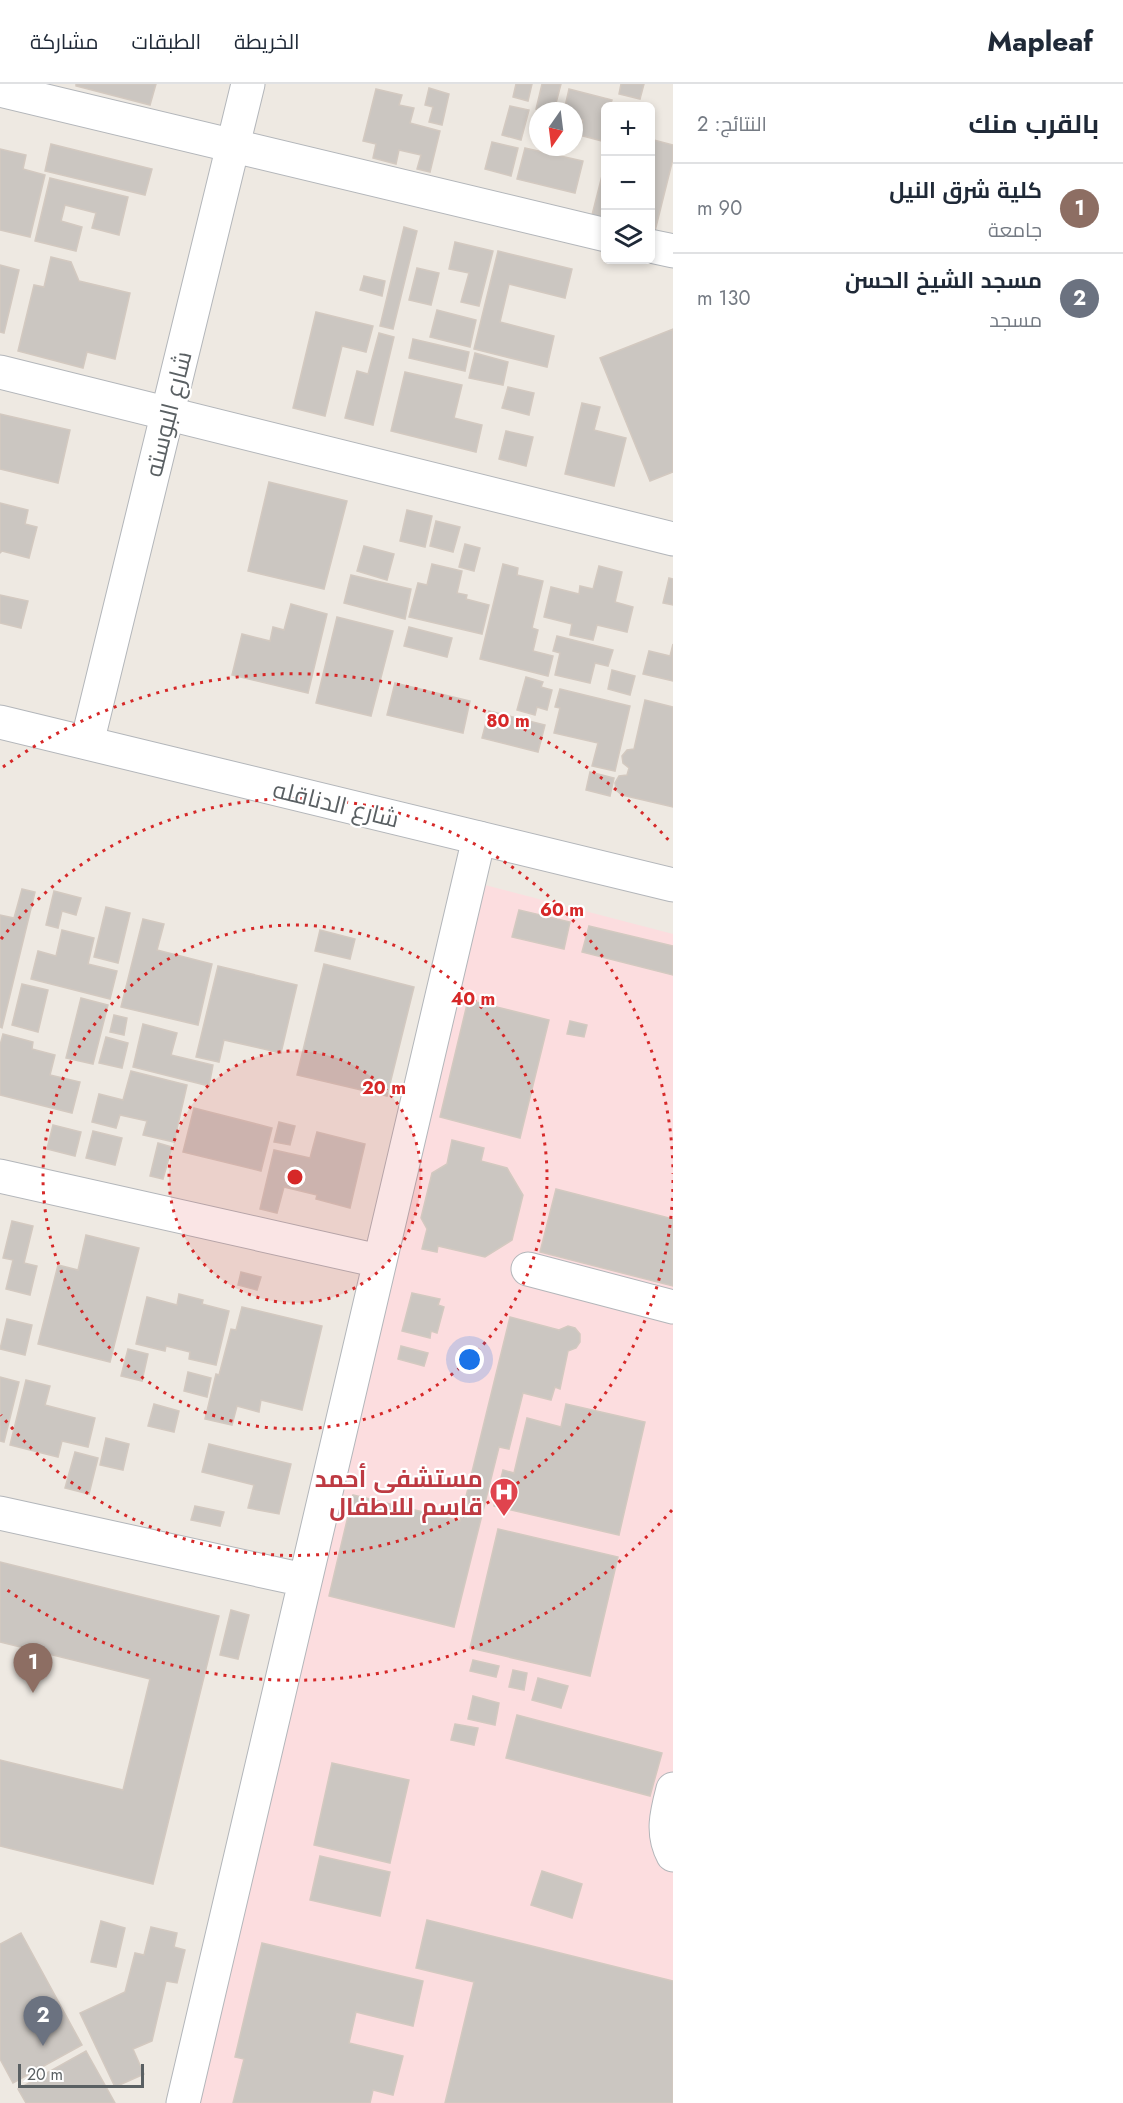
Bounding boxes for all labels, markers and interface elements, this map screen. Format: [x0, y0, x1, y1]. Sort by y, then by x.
text: Mapleaf [987, 21, 1093, 62]
text: مشاركة [30, 27, 99, 57]
text: الطبقات [132, 27, 201, 57]
text: الخريطة [234, 27, 300, 57]
north arrow [529, 102, 583, 156]
map controls [601, 102, 655, 264]
button: + [601, 102, 655, 156]
text: بالقرب منك [969, 105, 1099, 143]
text: النتائج: 2 [697, 110, 767, 139]
button: − [601, 156, 655, 210]
text: كلية شرق النيل [889, 174, 1042, 206]
text: 90 m [697, 194, 742, 223]
text: 1 [1074, 194, 1085, 223]
button: layers [601, 210, 655, 264]
text: جامعة [988, 216, 1042, 245]
text: مسجد الشيخ الحسن [845, 264, 1042, 296]
text: 130 m [697, 284, 751, 313]
text: 2 [1073, 284, 1086, 313]
text: مسجد [989, 306, 1042, 335]
street label: شارع البوسته [135, 347, 201, 481]
text: 80 m [486, 708, 530, 734]
street label: شارع الدناقله [269, 771, 403, 837]
text: 60 m [540, 897, 584, 923]
text: 40 m [451, 986, 495, 1012]
text: 20 m [362, 1075, 406, 1101]
centre of rings [285, 1167, 305, 1187]
your location [455, 1345, 484, 1374]
place label: مستشفى أحمد قاسم للاطفال [315, 1461, 483, 1524]
hospital icon: مستشفى أحمد قاسم للاطفال [488, 1476, 520, 1518]
pin: 1 [14, 1644, 52, 1693]
pin: 2 [24, 1996, 63, 2046]
scale bar [18, 2061, 144, 2088]
text: 20 m [27, 2063, 63, 2086]

